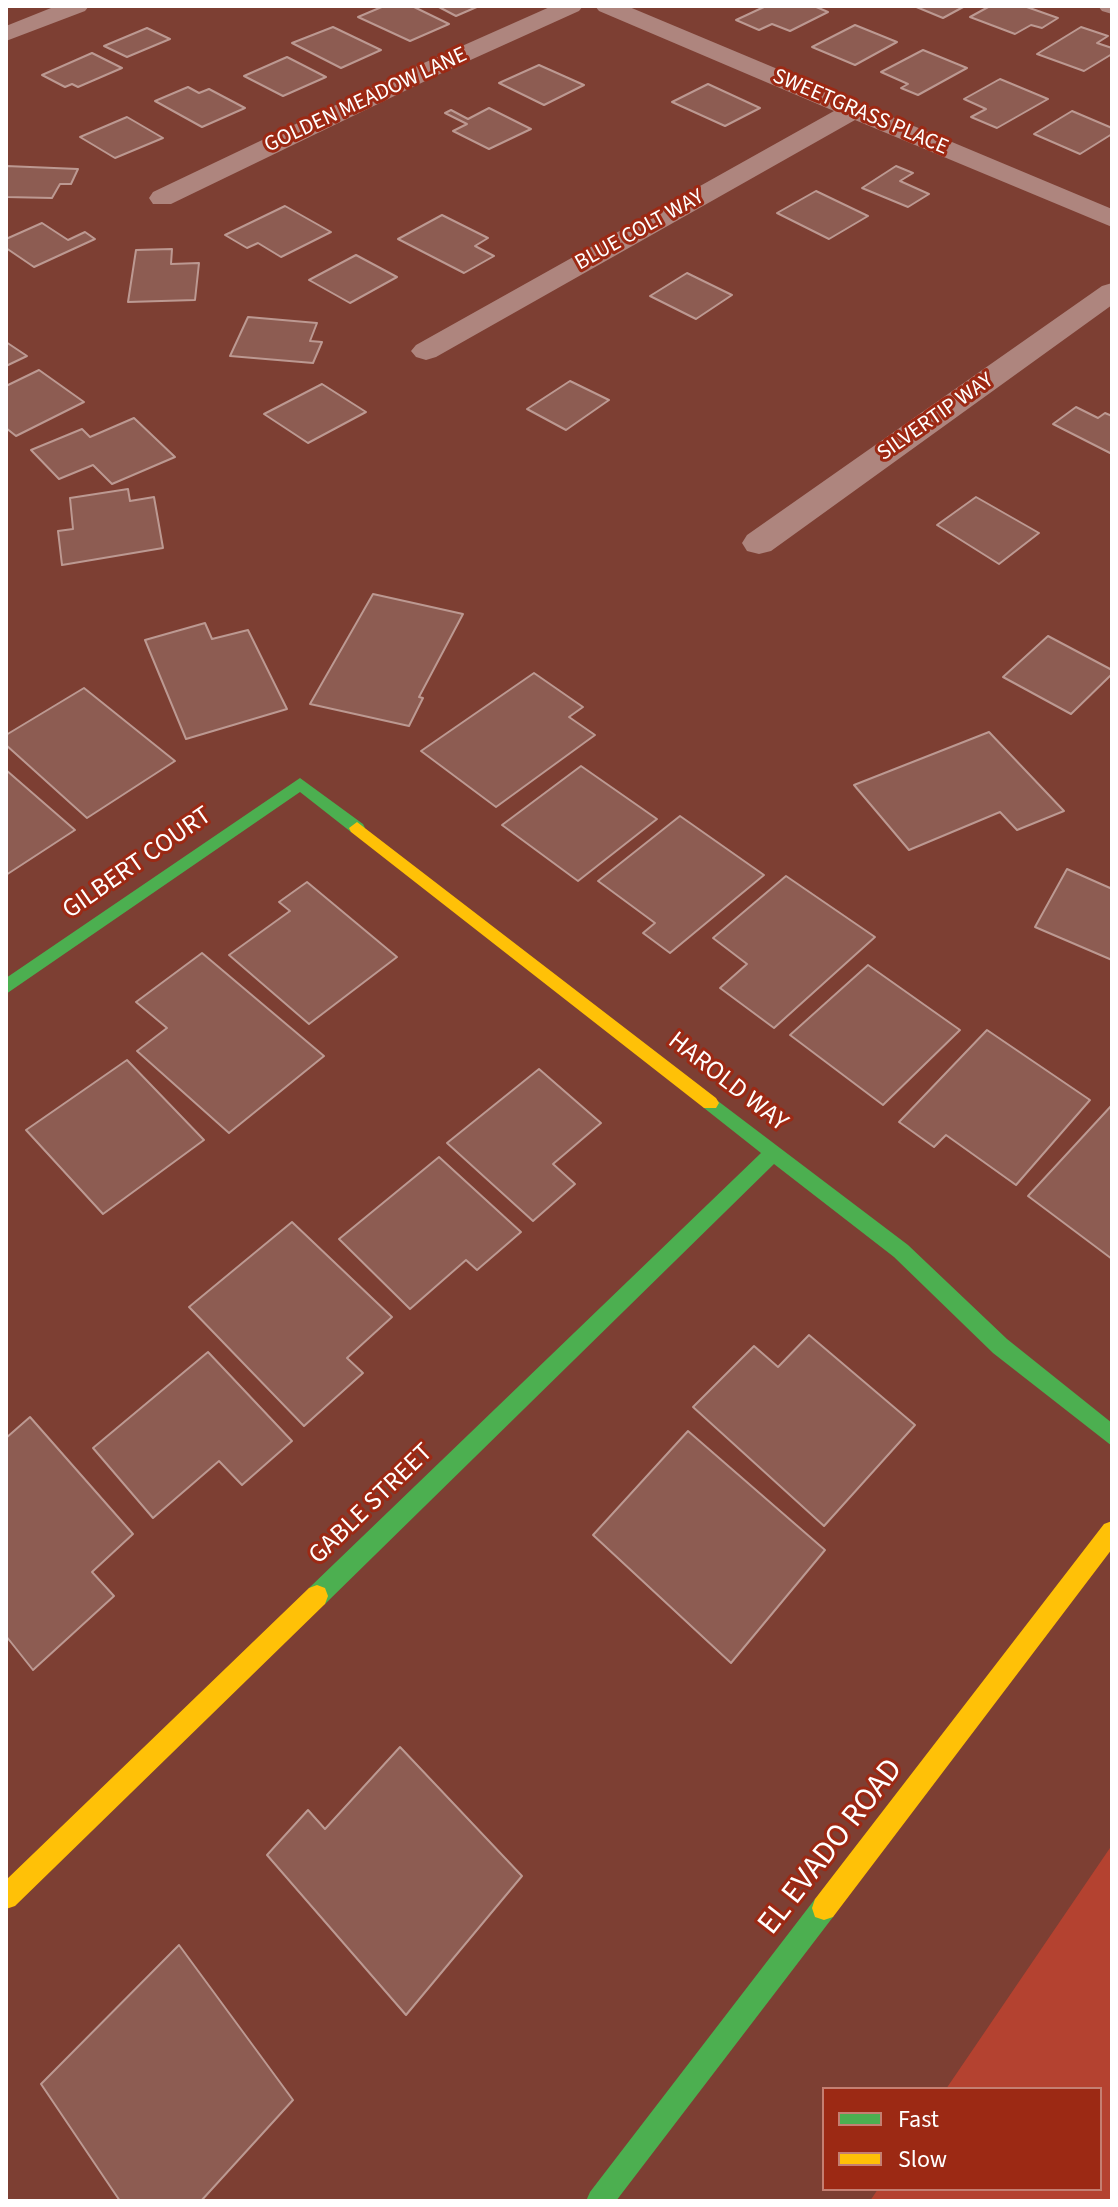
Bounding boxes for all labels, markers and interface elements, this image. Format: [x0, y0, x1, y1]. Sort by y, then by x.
street label: GOLDEN MEADOW LANE [261, 42, 471, 160]
street label: SWEETGRASS PLACE [768, 64, 952, 162]
street label: BLUE COLT WAY [571, 185, 709, 277]
street label: SILVERTIP WAY [873, 368, 999, 468]
street label: GILBERT COURT [58, 801, 218, 927]
street label: HAROLD WAY [661, 1027, 793, 1139]
street label: GABLE STREET [303, 1438, 441, 1572]
street label: EL EVADO ROAD [751, 1752, 913, 1944]
legend [822, 2087, 1102, 2191]
text: Fast [898, 2102, 939, 2137]
text: Slow [898, 2142, 947, 2177]

